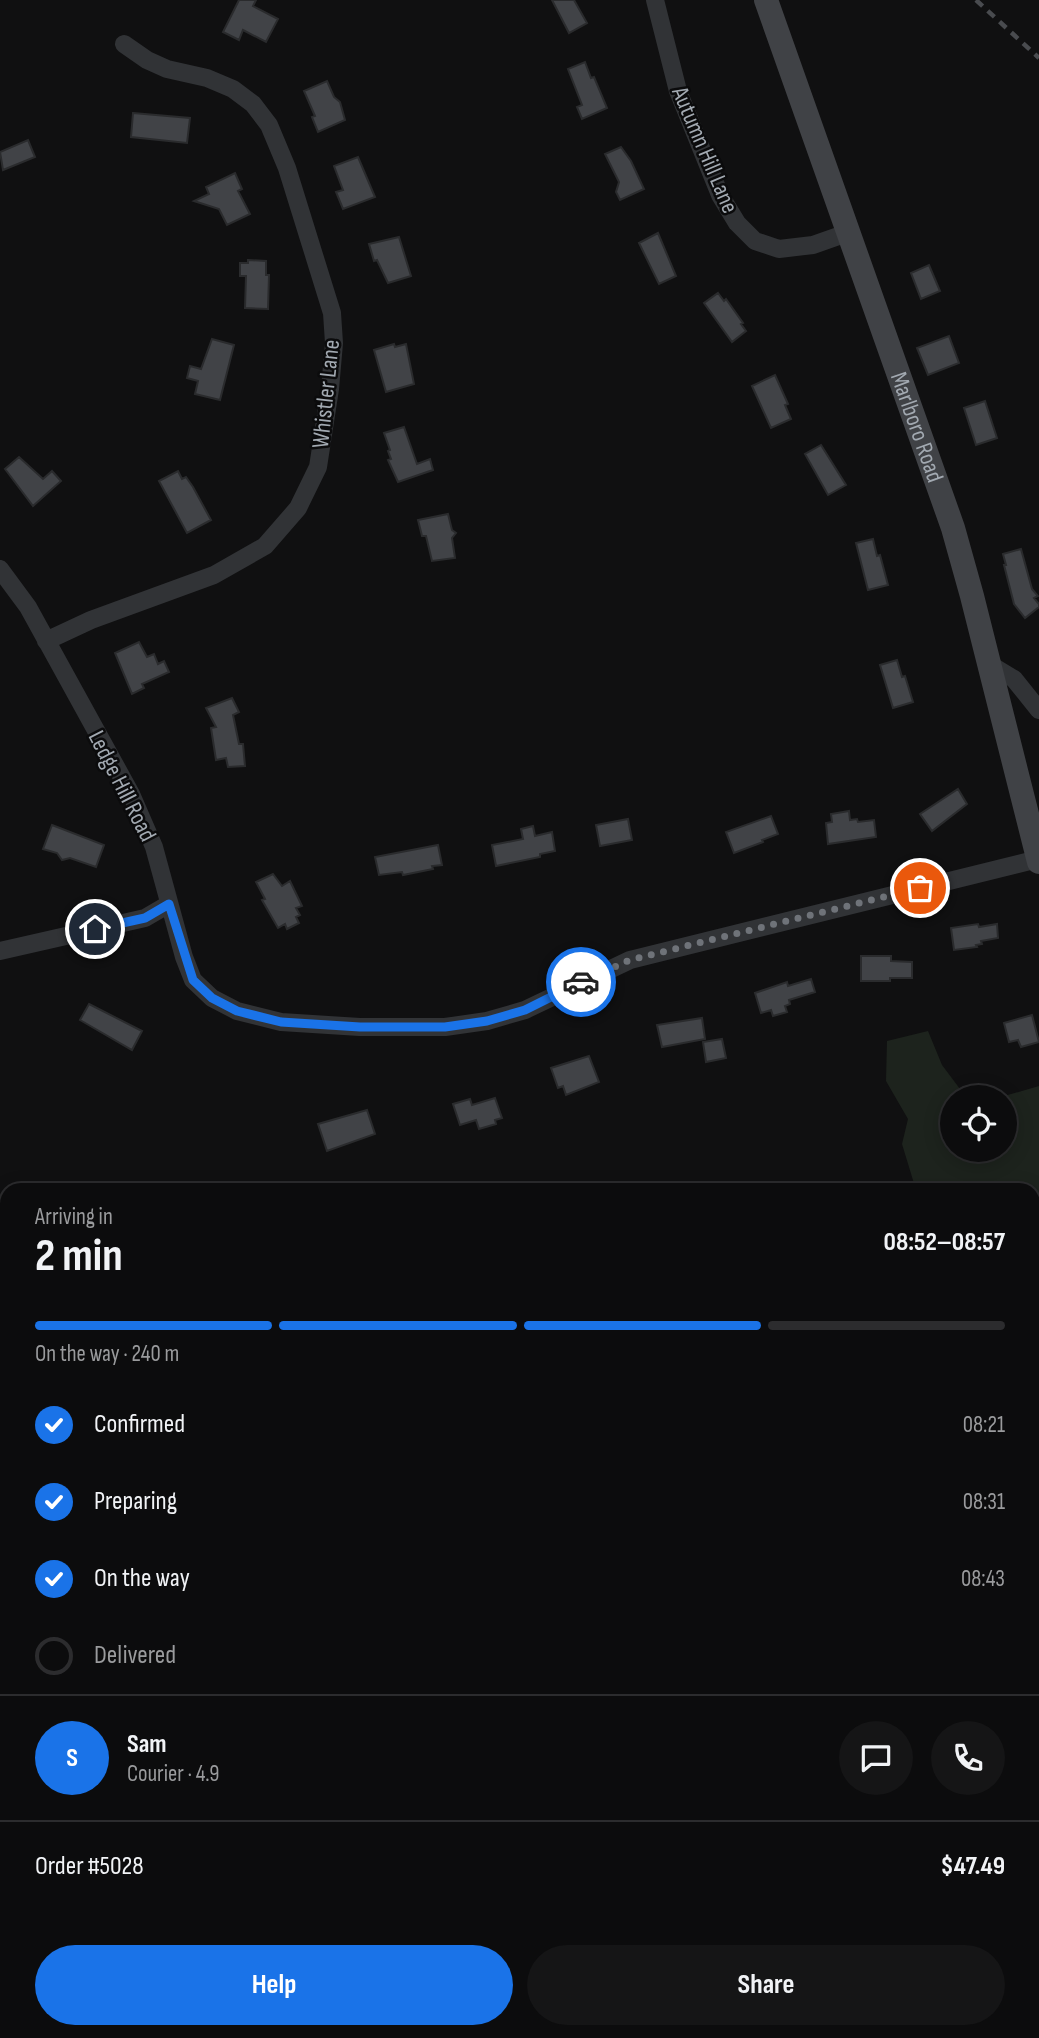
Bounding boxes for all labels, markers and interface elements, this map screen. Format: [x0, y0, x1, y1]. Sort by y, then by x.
street label: Autumn Hill Lane [665, 81, 745, 218]
street label: Whistler Lane [306, 338, 346, 450]
street label: Marlboro Road [884, 368, 950, 486]
street label: Ledge Hill Road [82, 726, 162, 846]
pin [890, 858, 950, 918]
icon: bag [901, 869, 939, 907]
pin [65, 899, 125, 959]
icon: home [76, 910, 114, 948]
courier [546, 947, 616, 1017]
icon: car [562, 963, 600, 1001]
map controls [940, 1085, 1017, 1162]
button: locate [940, 1085, 1017, 1162]
text: Arriving in [35, 1203, 113, 1231]
text: 08:52–08:57 [884, 1227, 1005, 1258]
text: 2 min [35, 1229, 123, 1284]
text: On the way · 240 m [35, 1340, 179, 1368]
icon: check [35, 1406, 73, 1444]
text: Confirmed [94, 1409, 185, 1440]
text: 08:21 [963, 1411, 1005, 1439]
icon: check [35, 1483, 73, 1521]
text: Preparing [94, 1486, 177, 1517]
text: 08:31 [963, 1488, 1005, 1516]
icon: check [35, 1560, 73, 1598]
text: On the way [94, 1563, 190, 1594]
text: 08:43 [961, 1565, 1005, 1593]
text: Delivered [94, 1640, 176, 1671]
button: chat [839, 1721, 913, 1795]
button: phone [931, 1721, 1005, 1795]
text: Sam [127, 1729, 167, 1760]
text: S [66, 1743, 78, 1774]
text: Courier · 4.9 [127, 1760, 219, 1788]
text: Order #5028 [35, 1851, 144, 1882]
text: $47.49 [941, 1851, 1005, 1882]
button: Help [35, 1945, 513, 2025]
button: Share [527, 1945, 1005, 2025]

